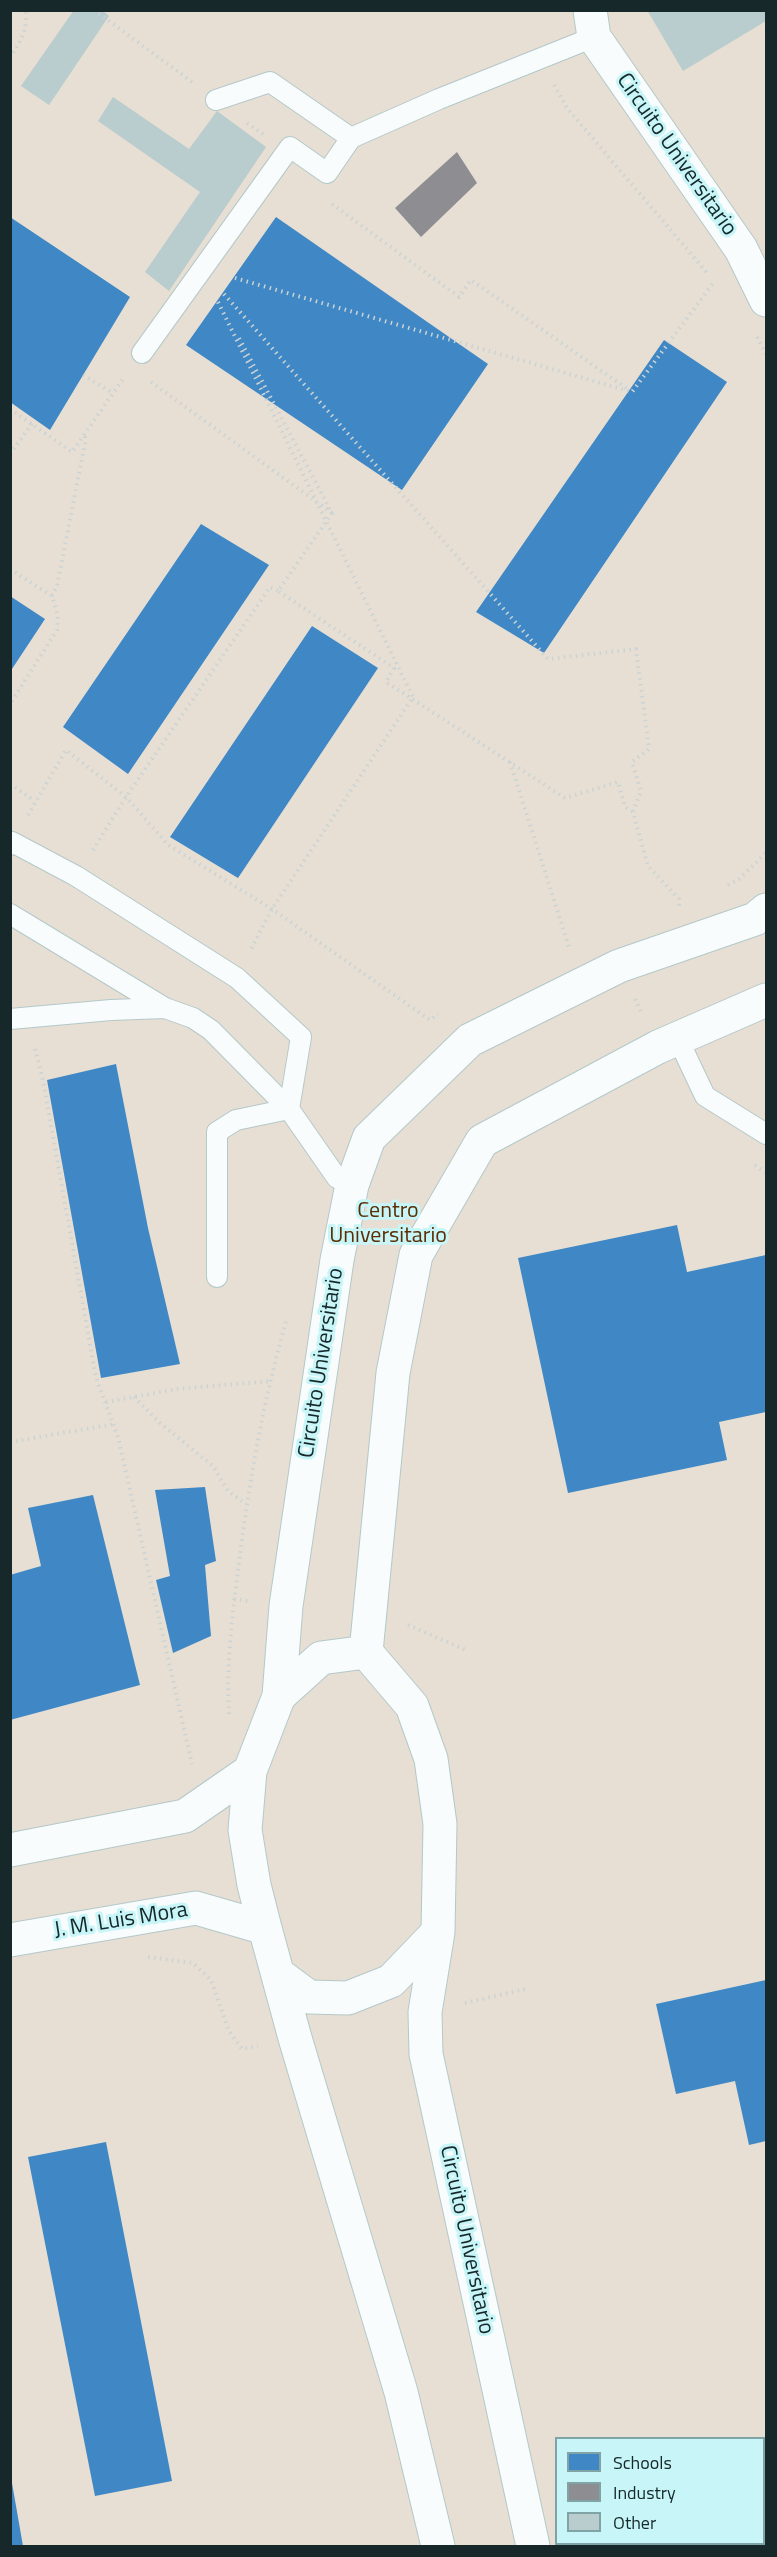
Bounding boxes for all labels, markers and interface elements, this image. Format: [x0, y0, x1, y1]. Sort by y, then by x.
street label: Circuito Universitario [610, 69, 742, 241]
park label: Centro Universitario [329, 1199, 447, 1250]
street label: Circuito Universitario [294, 1266, 350, 1460]
street label: J. M. Luis Mora [52, 1897, 190, 1945]
street label: Circuito Universitario [433, 2143, 499, 2337]
legend [555, 2437, 765, 2545]
text: Schools [613, 2449, 672, 2476]
text: Industry [613, 2479, 676, 2506]
text: Other [613, 2509, 656, 2536]

